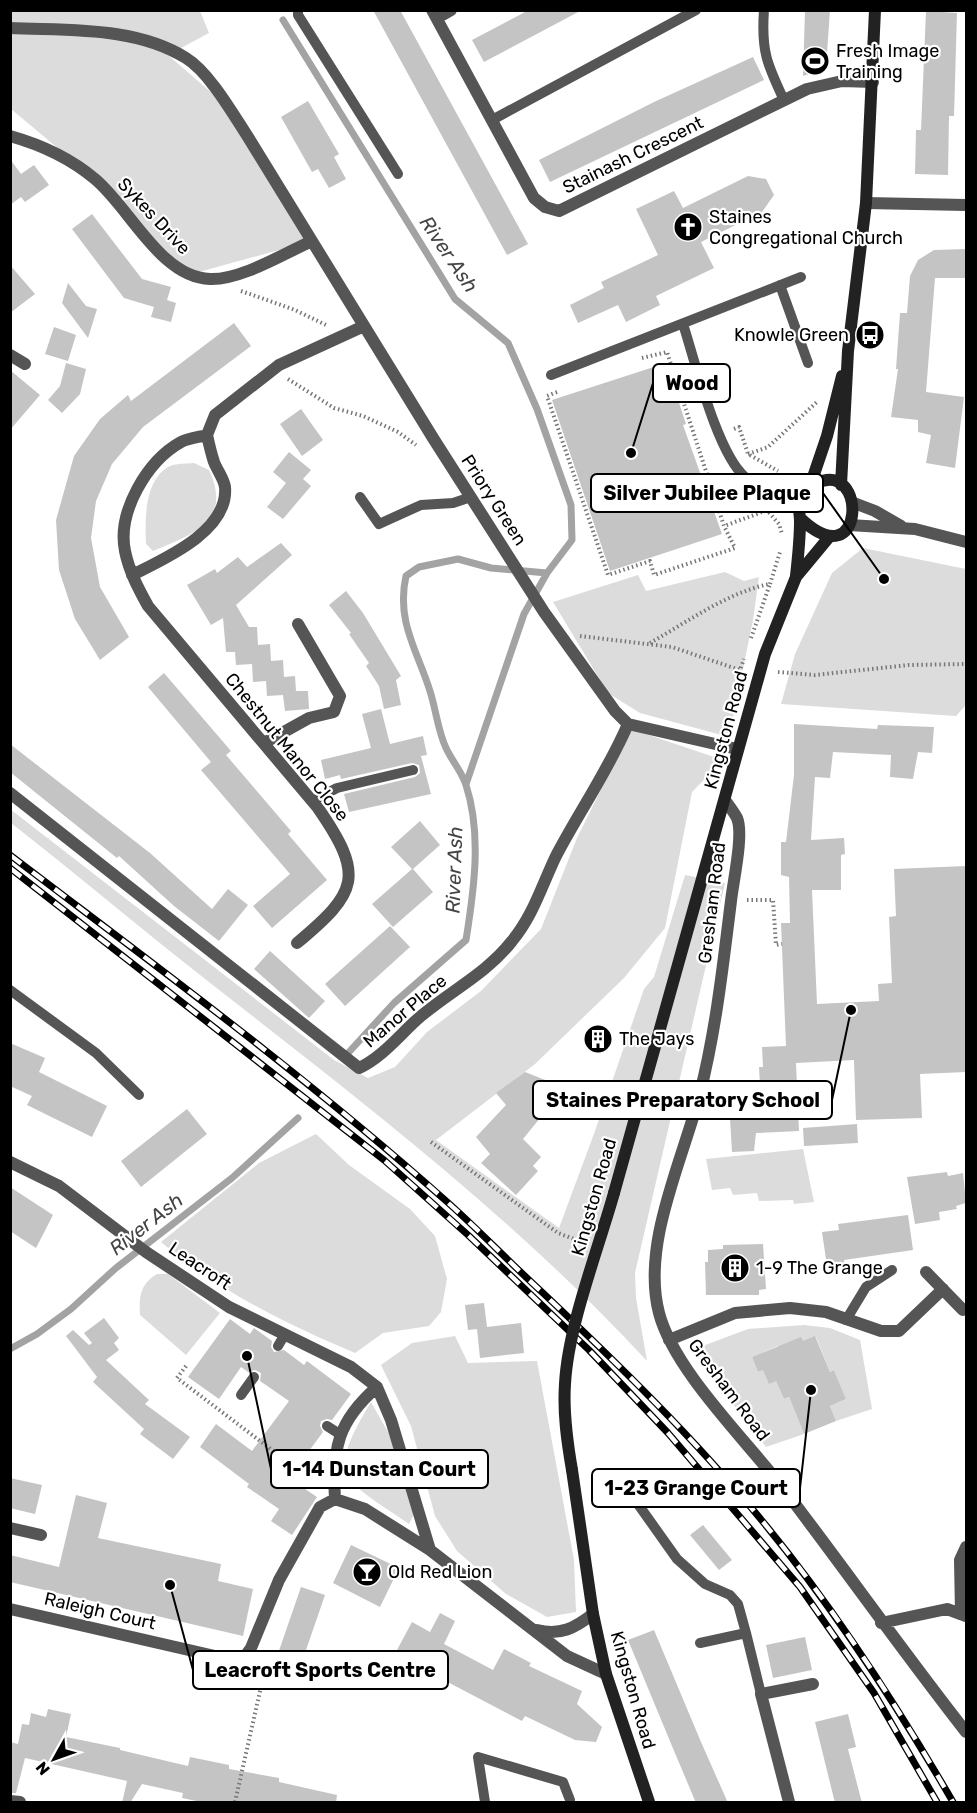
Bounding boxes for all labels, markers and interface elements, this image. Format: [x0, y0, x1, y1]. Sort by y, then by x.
place label: Fresh Image Training [836, 40, 939, 83]
sports icon: Fresh Image Training [799, 45, 831, 77]
street label: Stainash Crescent [559, 111, 707, 199]
street label: Sykes Drive [113, 173, 195, 259]
place label: Staines Congregational Church [709, 206, 903, 249]
water label: River Ash [415, 211, 483, 297]
church icon: Staines Congregational Church [672, 211, 704, 243]
bus stop icon: Knowle Green [854, 319, 886, 351]
place label: Knowle Green [734, 324, 849, 346]
callout: Wood [653, 364, 730, 402]
text: Wood [665, 371, 719, 395]
street label: Priory Green [457, 450, 531, 550]
callout: Silver Jubilee Plaque [591, 474, 823, 512]
text: Silver Jubilee Plaque [603, 481, 811, 505]
street label: Chestnut Manor Close [220, 668, 354, 826]
street label: Kingston Road [700, 669, 752, 791]
water label: River Ash [440, 826, 468, 914]
street label: Gresham Road [694, 841, 730, 965]
street label: Manor Place [359, 970, 451, 1052]
building icon: The Jays [582, 1023, 614, 1055]
place label: The Jays [619, 1028, 694, 1050]
callout: Staines Preparatory School [533, 1081, 832, 1119]
text: Staines Preparatory School [546, 1088, 820, 1112]
street label: Kingston Road [567, 1136, 621, 1258]
water label: River Ash [104, 1188, 188, 1260]
street label: Leacroft [165, 1237, 235, 1295]
building icon: 1-9 The Grange [719, 1252, 751, 1284]
place label: 1-9 The Grange [756, 1257, 883, 1279]
street label: Gresham Road [683, 1335, 775, 1445]
callout: 1-14 Dunstan Court [271, 1450, 488, 1488]
text: 1-14 Dunstan Court [282, 1457, 476, 1481]
callout: 1-23 Grange Court [592, 1469, 800, 1507]
text: 1-23 Grange Court [604, 1476, 788, 1500]
bar icon: Old Red Lion [351, 1556, 383, 1588]
place label: Old Red Lion [388, 1561, 492, 1583]
street label: Raleigh Court [42, 1587, 158, 1635]
street label: Kingston Road [606, 1629, 660, 1751]
callout: Leacroft Sports Centre [193, 1651, 448, 1689]
text: Leacroft Sports Centre [204, 1658, 436, 1682]
north arrow [24, 1729, 84, 1789]
text: N [32, 1758, 54, 1779]

